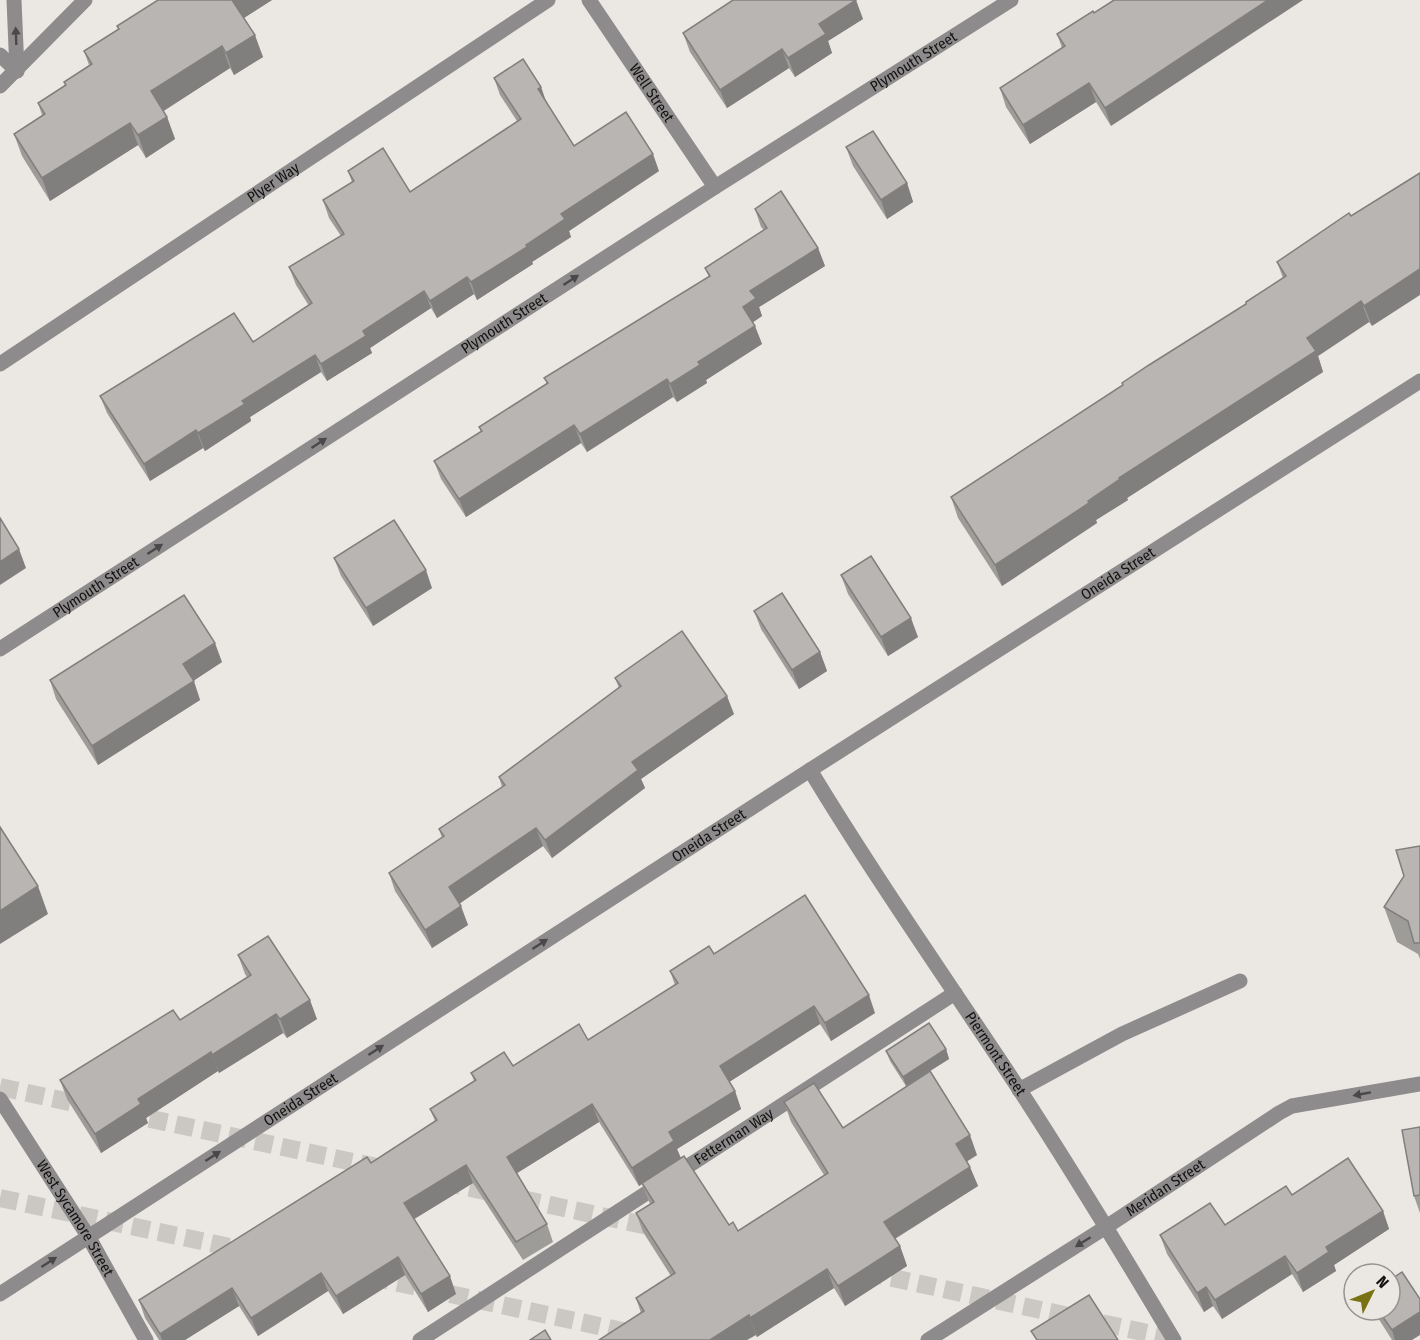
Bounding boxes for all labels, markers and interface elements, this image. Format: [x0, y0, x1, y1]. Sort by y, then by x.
one-way arrow [11, 26, 20, 45]
street label: Plymouth Street [867, 28, 960, 96]
street label: Well Street [625, 60, 678, 126]
street label: Plyer Way [244, 159, 303, 206]
one-way arrow [563, 275, 579, 286]
street label: Plymouth Street [458, 289, 550, 358]
one-way arrow [311, 438, 327, 449]
street label: Oneida Street [1078, 543, 1158, 604]
one-way arrow [147, 544, 163, 555]
street label: Plymouth Street [49, 553, 142, 621]
street label: Oneida Street [668, 805, 749, 866]
one-way arrow [532, 939, 548, 950]
street label: Piermont Street [961, 1008, 1030, 1099]
one-way arrow [368, 1044, 384, 1056]
street label: Oneida Street [260, 1069, 341, 1130]
one-way arrow [1353, 1090, 1372, 1099]
street label: Fetterman Way [691, 1104, 777, 1169]
one-way arrow [204, 1150, 220, 1162]
street label: Meridan Street [1123, 1155, 1208, 1220]
street label: West Sycamore Street [33, 1157, 118, 1280]
one-way arrow [1075, 1236, 1091, 1247]
one-way arrow [41, 1257, 57, 1268]
north arrow [1342, 1262, 1402, 1322]
text: N [1372, 1272, 1393, 1292]

